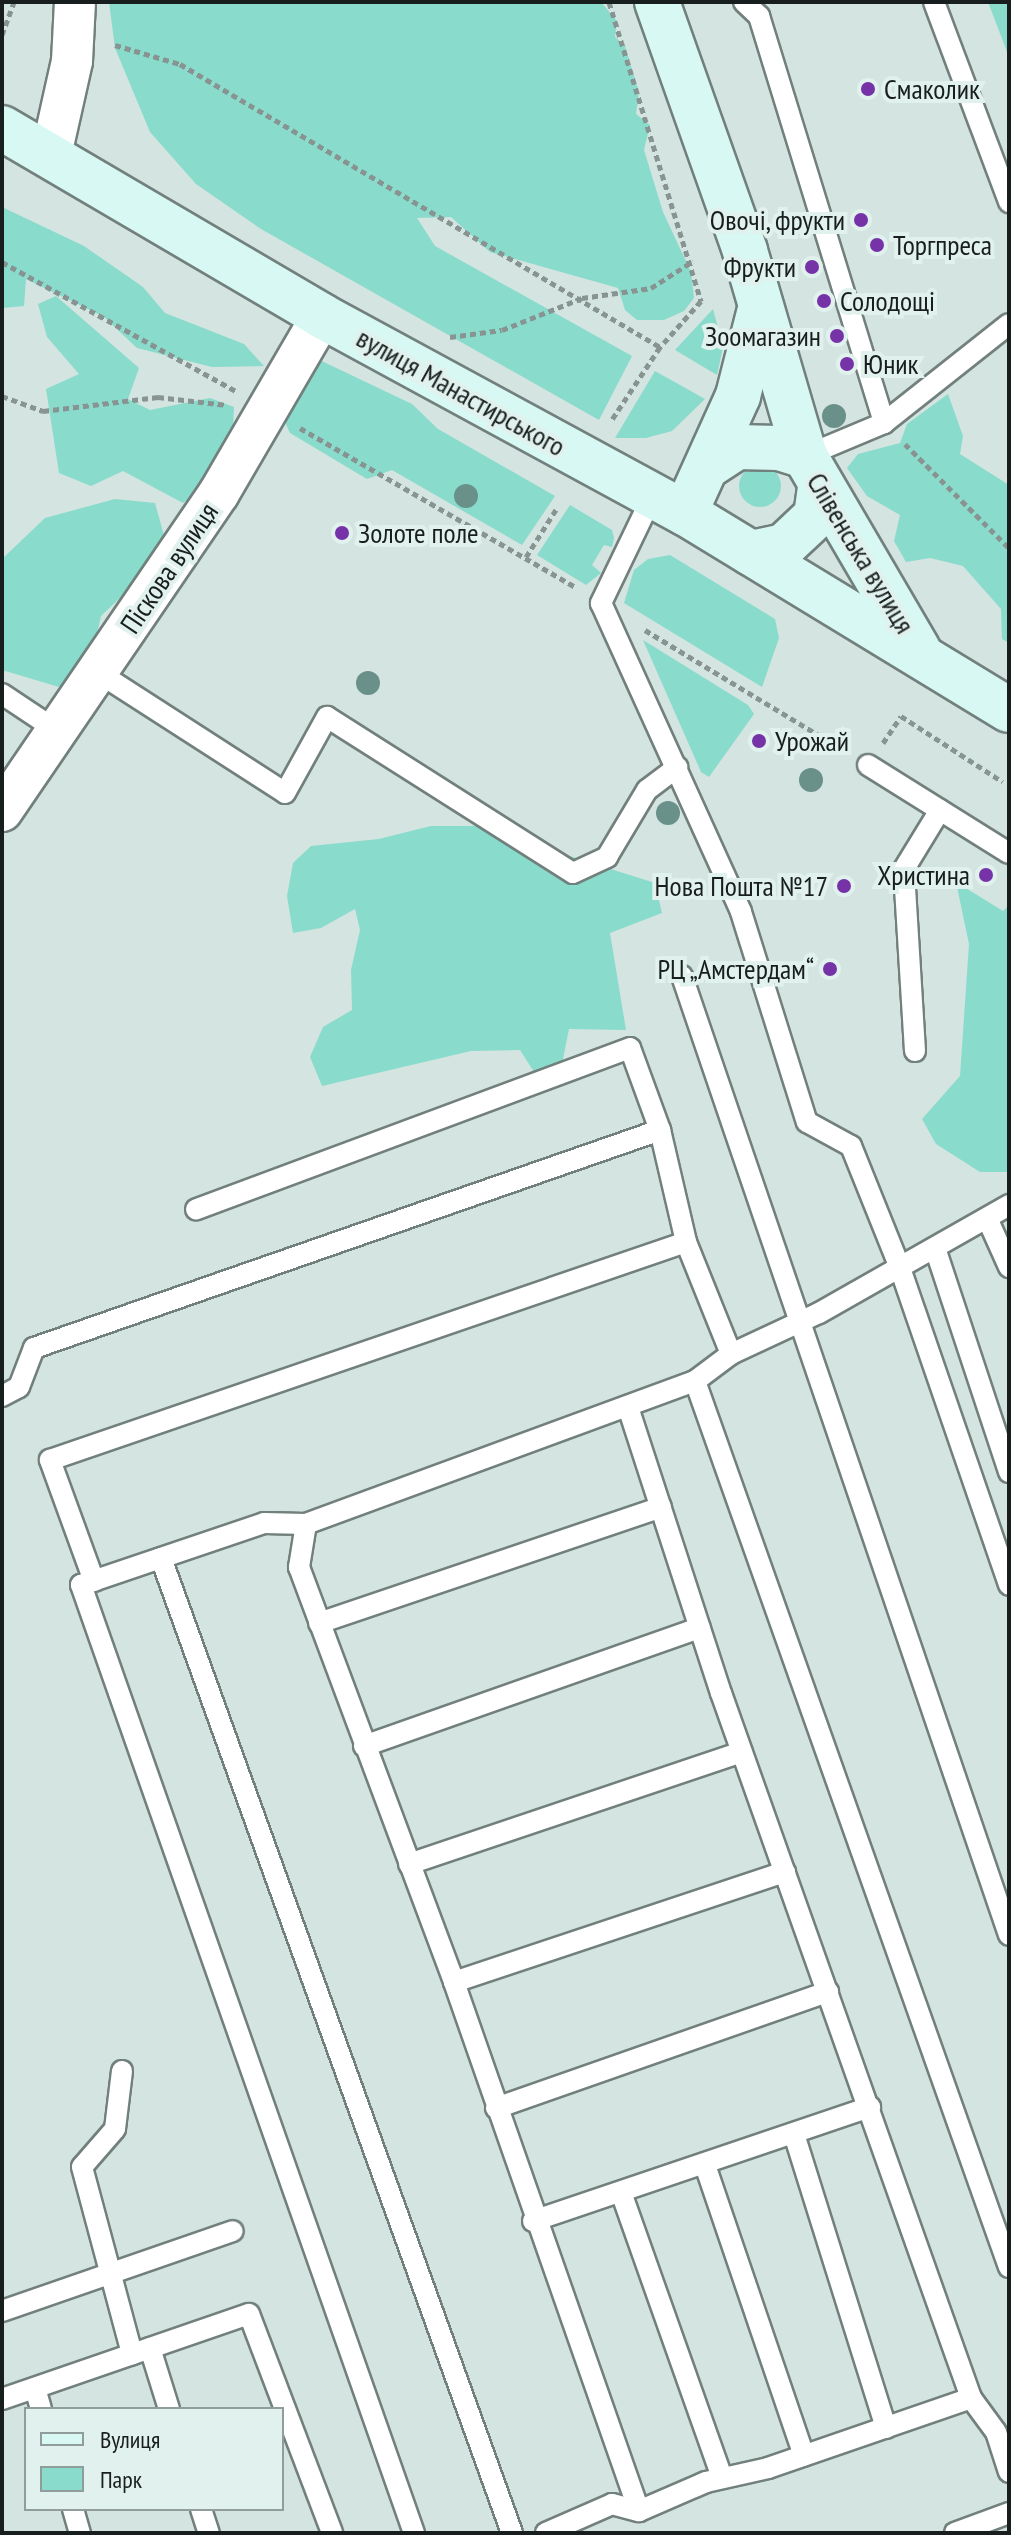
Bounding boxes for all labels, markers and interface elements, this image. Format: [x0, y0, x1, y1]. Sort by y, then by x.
place label: Смаколик [884, 72, 980, 106]
marker: Смаколик [859, 80, 877, 98]
place label: Овочі, фрукти [708, 203, 845, 237]
marker: Овочі, фрукти [852, 211, 870, 229]
place label: Торгпреса [893, 228, 992, 262]
marker: Торгпреса [868, 236, 886, 254]
place label: Фрукти [724, 250, 796, 284]
marker: Фрукти [803, 258, 821, 276]
place label: Солодощі [840, 284, 935, 318]
marker: Солодощі [815, 292, 833, 310]
place label: Зоомагазин [705, 319, 821, 353]
street label: вулиця Манастирського [351, 321, 571, 463]
marker: Зоомагазин [828, 327, 846, 345]
place label: Юник [863, 347, 918, 381]
marker: Юник [838, 355, 856, 373]
street label: Слівенська вулиця [800, 467, 922, 639]
street label: Піскова вулиця [113, 496, 225, 640]
place label: Золоте поле [358, 516, 479, 550]
marker: Золоте поле [333, 524, 351, 542]
place label: Урожай [775, 724, 849, 758]
marker: Урожай [750, 732, 768, 750]
place label: Христина [877, 858, 970, 892]
marker: Христина [977, 866, 995, 884]
place label: Нова Пошта №17 [655, 869, 828, 903]
marker: Нова Пошта №17 [835, 877, 853, 895]
place label: РЦ „Амстердам“ [656, 952, 814, 986]
marker: РЦ „Амстердам“ [821, 960, 839, 978]
legend [24, 2407, 284, 2511]
text: Вулиця [100, 2424, 160, 2455]
text: Парк [100, 2464, 142, 2495]

